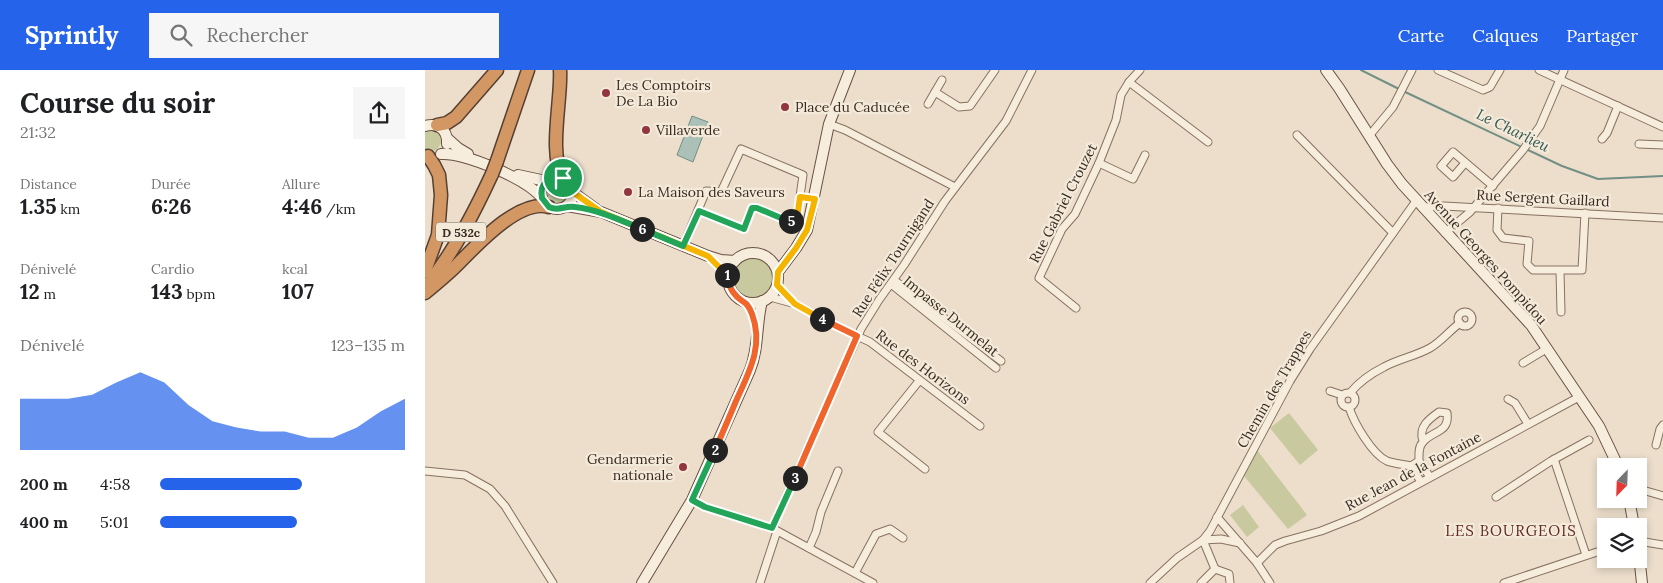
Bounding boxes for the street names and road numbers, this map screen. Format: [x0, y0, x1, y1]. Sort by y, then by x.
street label: Rue Gabriel Crouzet [1025, 140, 1101, 266]
street label: Avenue Georges Pompidou [1420, 185, 1551, 328]
street label: Rue Sergent Gaillard [1476, 186, 1610, 210]
street label: Rue Félix Tournigand [848, 195, 938, 321]
road number: D 532c [436, 222, 486, 242]
street label: Impasse Durmelat [899, 272, 1003, 361]
street label: Rue des Horizons [872, 326, 974, 408]
street label: Chemin des Trappes [1233, 327, 1315, 451]
street label: Rue Jean de la Fontaine [1342, 427, 1484, 514]

